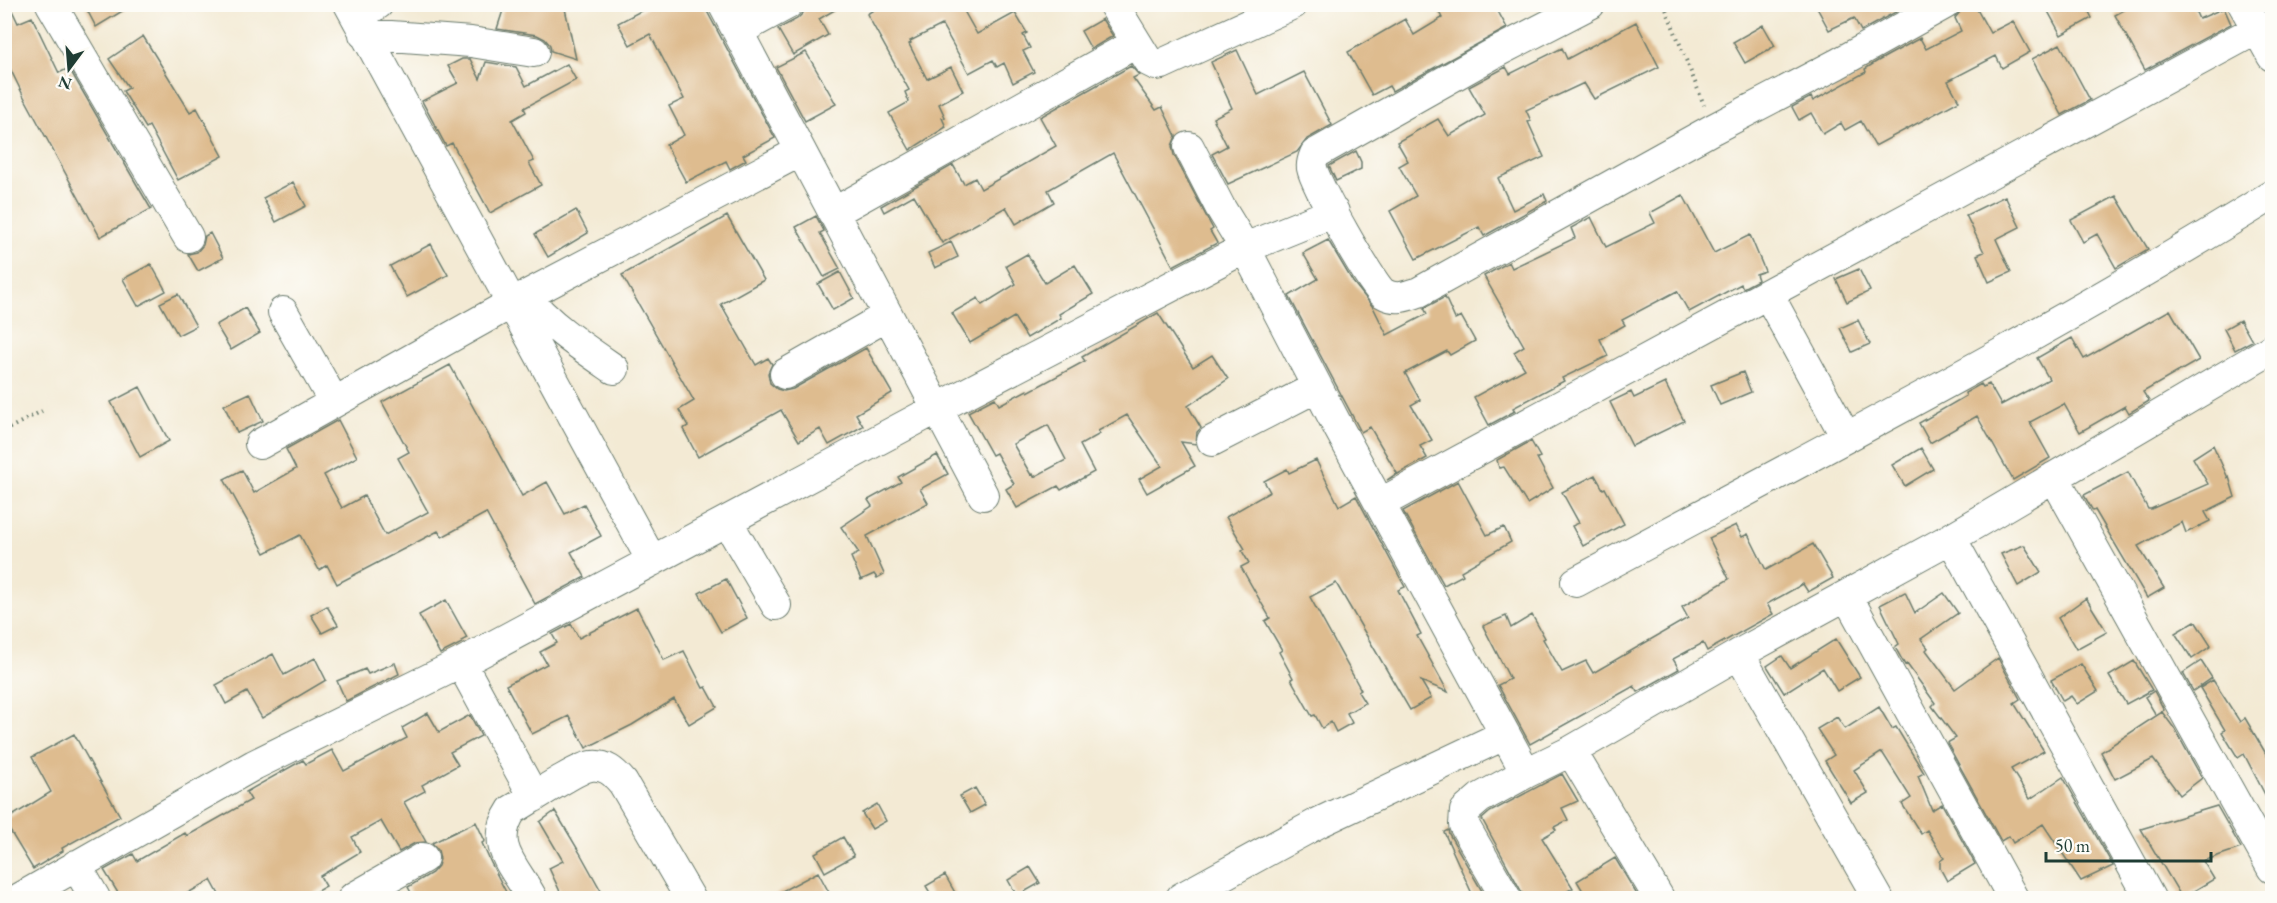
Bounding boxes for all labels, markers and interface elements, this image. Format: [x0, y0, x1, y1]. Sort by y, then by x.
north arrow [39, 39, 99, 99]
text: N [56, 71, 74, 95]
scale bar [2046, 825, 2211, 863]
text: 50 m [2055, 834, 2090, 857]

